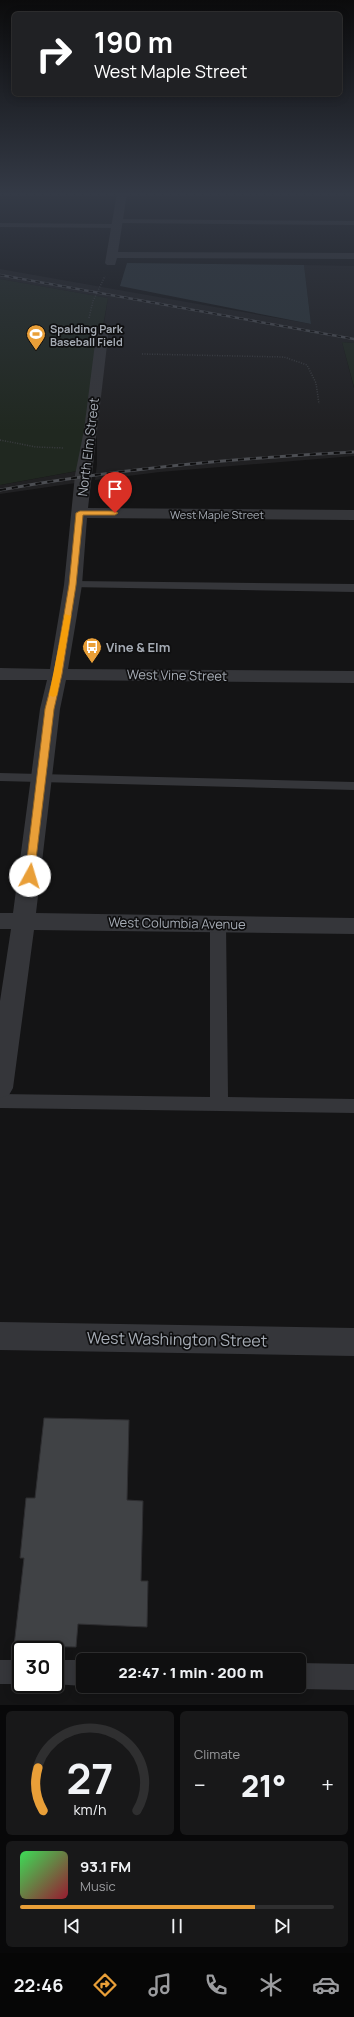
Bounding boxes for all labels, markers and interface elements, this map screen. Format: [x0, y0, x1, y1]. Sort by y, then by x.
text: 190 m [94, 23, 173, 61]
icon: right [28, 28, 80, 80]
text: West Maple Street [94, 59, 248, 83]
place label: Spalding Park Baseball Field [50, 321, 124, 349]
sports icon: Spalding Park Baseball Field [25, 323, 47, 351]
street label: North Elm Street [73, 397, 103, 497]
pin [98, 472, 132, 513]
icon: arrive [104, 478, 126, 500]
street label: West Maple Street [170, 507, 264, 522]
bus stop icon: Vine & Elm [81, 636, 103, 664]
place label: Vine & Elm [106, 638, 170, 656]
street label: West Vine Street [127, 665, 227, 685]
position arrow [9, 855, 51, 897]
street label: West Columbia Avenue [108, 913, 246, 933]
street label: West Washington Street [87, 1326, 267, 1352]
speed limit sign: 30 [12, 1641, 64, 1693]
text: 22:47 · 1 min · 200 m [119, 1662, 263, 1683]
text: Climate [194, 1745, 240, 1763]
text: 27 [67, 1750, 113, 1806]
text: 21° [241, 1765, 286, 1806]
text: − [194, 1770, 206, 1800]
text: + [321, 1770, 334, 1800]
text: km/h [73, 1800, 107, 1819]
text: 93.1 FM [80, 1856, 131, 1877]
text: Music [80, 1877, 116, 1895]
icon: previous [61, 1915, 83, 1937]
icon: pause [166, 1915, 188, 1937]
icon: next [271, 1915, 293, 1937]
icon: directions [91, 1971, 119, 1999]
icon: music [146, 1971, 174, 1999]
icon: phone [202, 1971, 230, 1999]
icon: climate [257, 1971, 285, 1999]
icon: car [312, 1971, 340, 1999]
text: 22:46 [14, 1973, 63, 1997]

